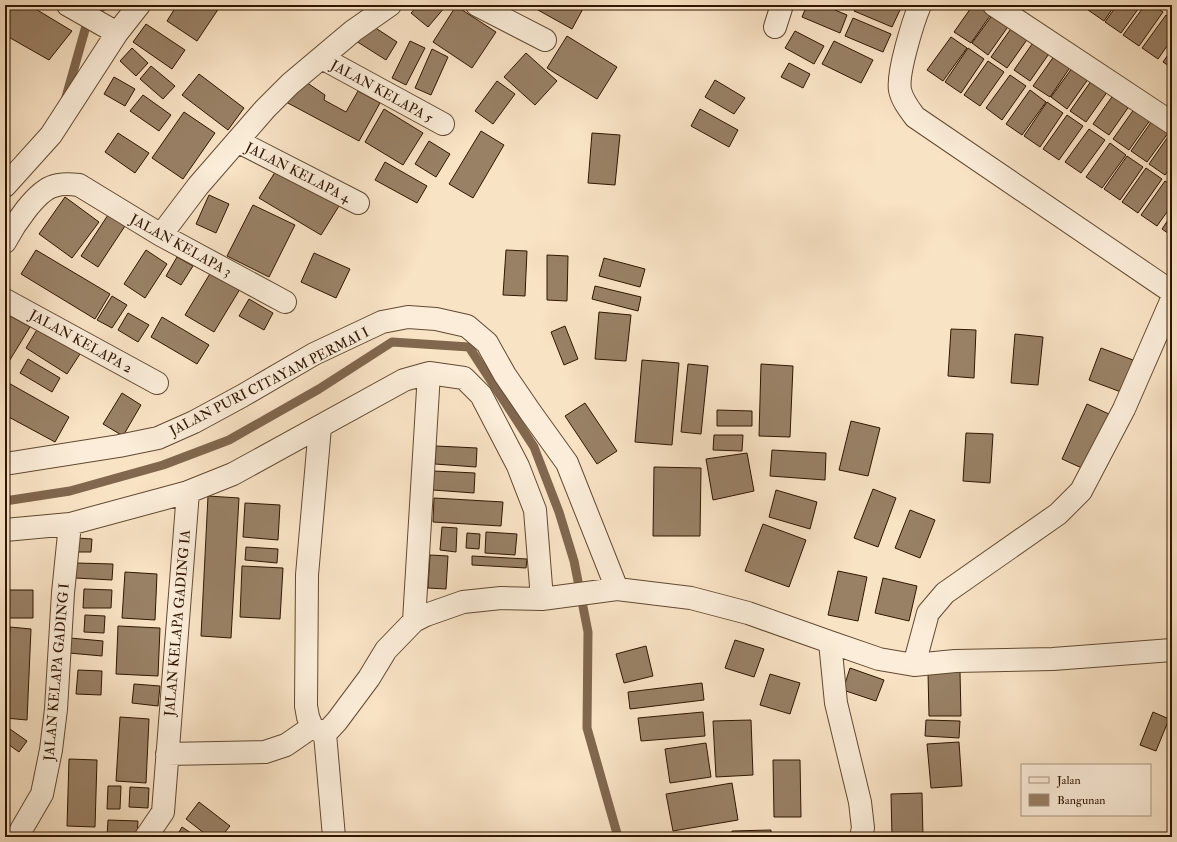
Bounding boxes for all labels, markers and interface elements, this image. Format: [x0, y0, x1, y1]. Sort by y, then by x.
street label: JALAN KELAPA 5 [327, 56, 437, 127]
street label: JALAN KELAPA 4 [241, 138, 354, 207]
street label: JALAN KELAPA 3 [126, 210, 235, 280]
street label: JALAN KELAPA 2 [25, 306, 135, 377]
street label: JALAN PURI CITAYAM PERMAI I [166, 323, 372, 440]
street label: JALAN KELAPA GADING IA [161, 529, 194, 718]
street label: JALAN KELAPA GADING I [40, 582, 73, 763]
legend [1021, 764, 1151, 816]
text: Jalan [1056, 773, 1081, 788]
text: Bangunan [1057, 793, 1106, 808]

